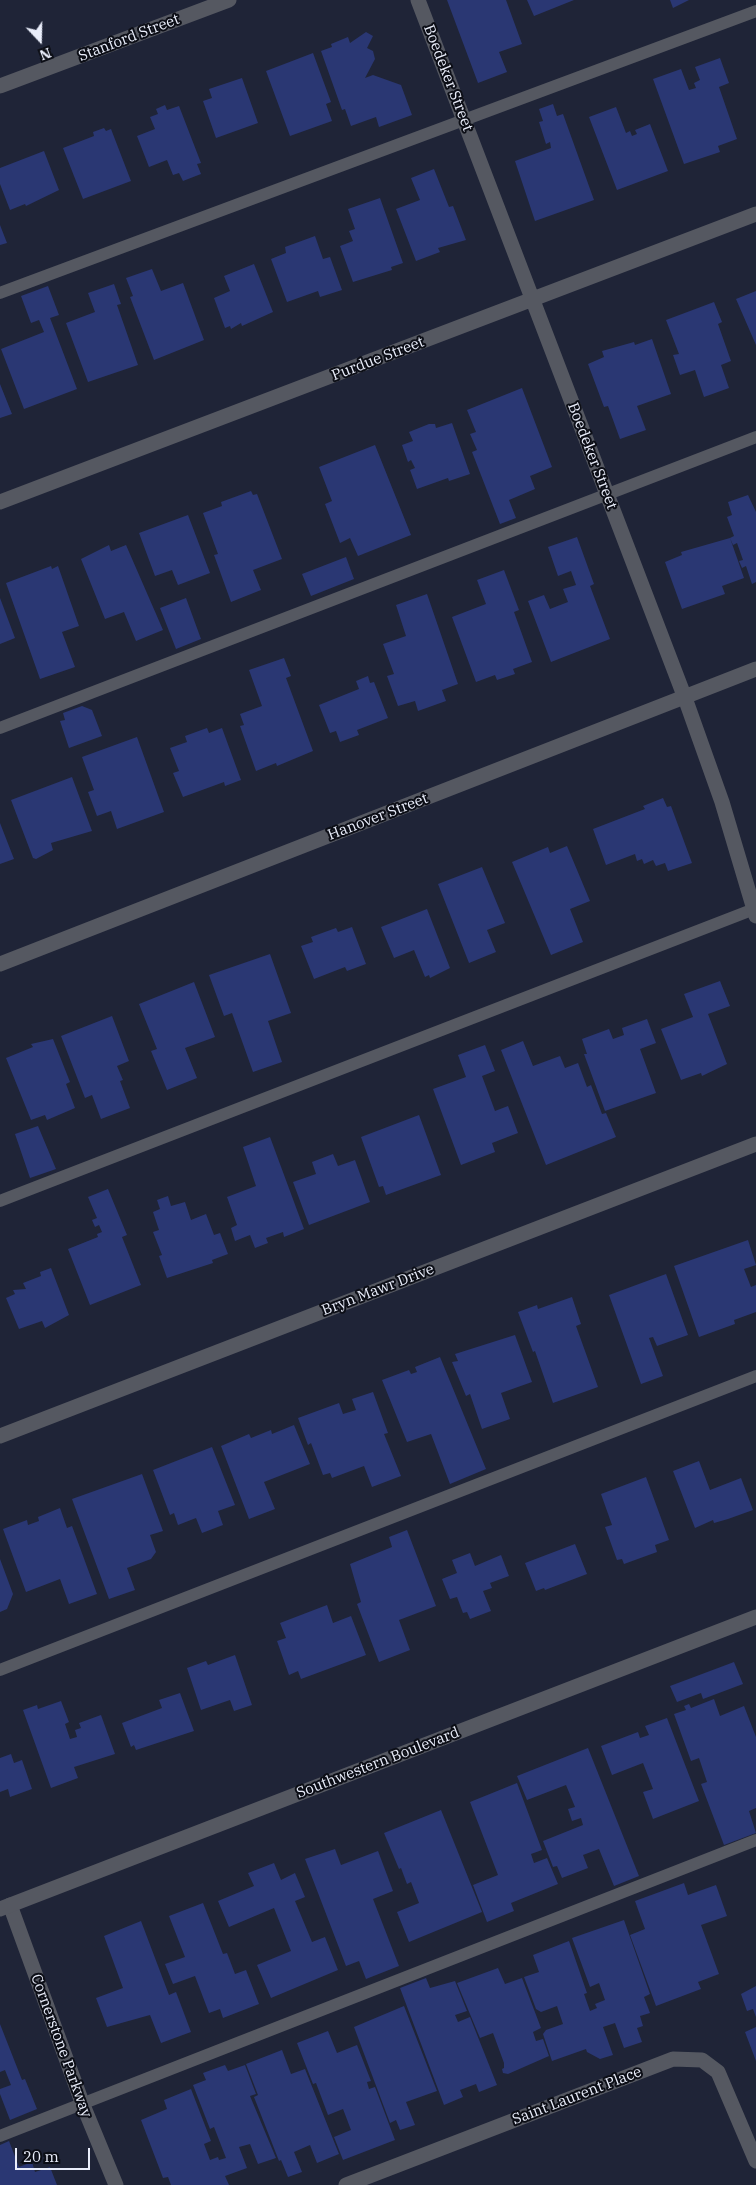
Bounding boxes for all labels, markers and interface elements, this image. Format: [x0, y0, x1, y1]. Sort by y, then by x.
street label: Stanford Street [76, 10, 182, 66]
north arrow [15, 15, 65, 65]
street label: Boedeker Street [419, 22, 477, 134]
text: N [37, 44, 54, 64]
street label: Purdue Street [329, 333, 427, 385]
street label: Boedeker Street [563, 400, 621, 512]
street label: Hanover Street [325, 790, 431, 844]
street label: Bryn Mawr Drive [319, 1260, 437, 1320]
street label: Southwestern Boulevard [294, 1724, 462, 1802]
street label: Cornerstone Parkway [27, 1972, 95, 2120]
street label: Saint Laurent Place [510, 2063, 644, 2129]
scale bar [18, 2138, 92, 2170]
text: 20 m [23, 2147, 59, 2166]

